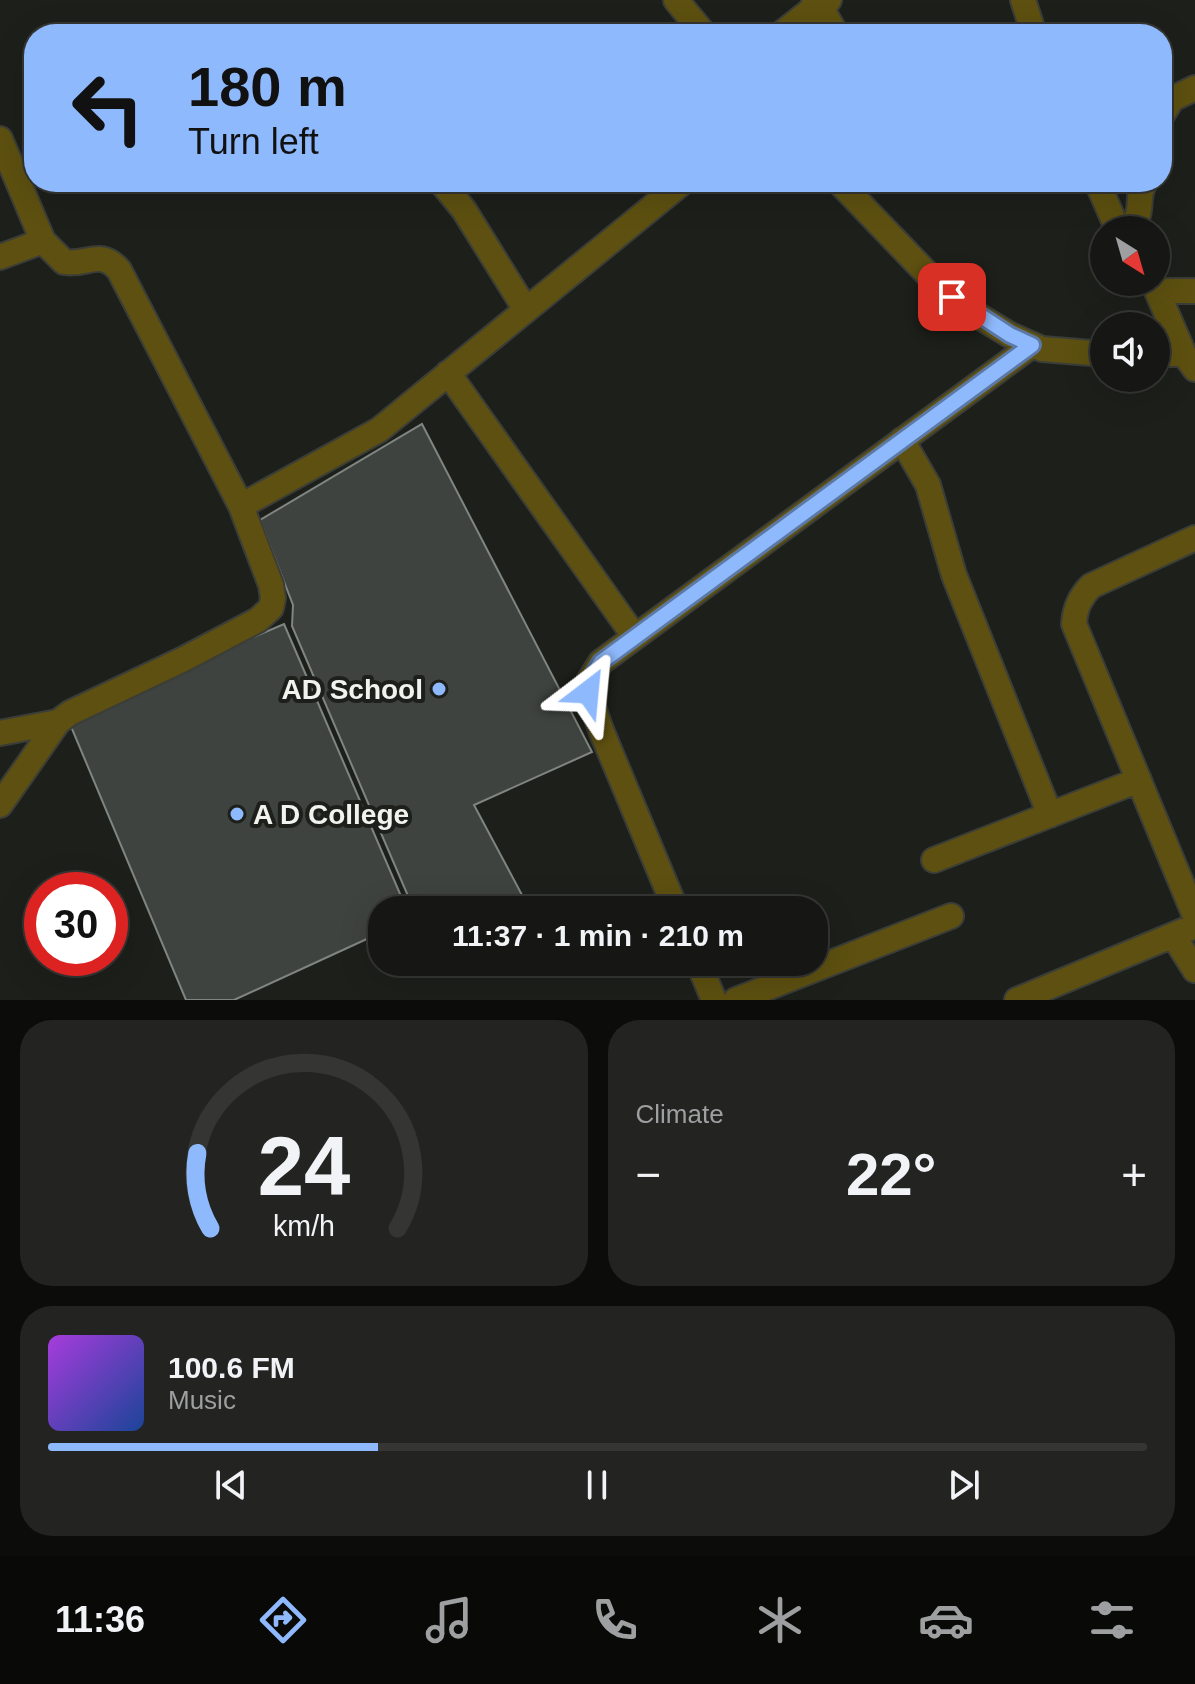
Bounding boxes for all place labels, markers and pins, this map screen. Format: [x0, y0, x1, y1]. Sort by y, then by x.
pin [918, 263, 986, 331]
place label: AD School [281, 674, 423, 705]
marker: AD School [430, 680, 448, 698]
place label: A D College [253, 799, 409, 830]
marker: A D College [228, 805, 246, 823]

